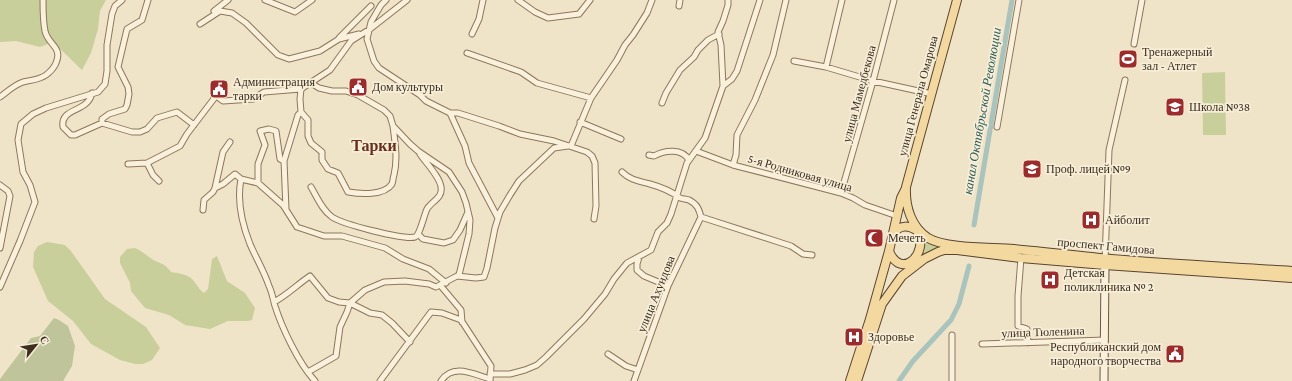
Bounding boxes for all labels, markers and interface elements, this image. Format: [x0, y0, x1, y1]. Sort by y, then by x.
water label: канал Октябрьской Революции [960, 26, 1004, 196]
street label: улица Генерала Омарова [895, 33, 941, 158]
street label: улица Мамедбекова [839, 43, 879, 144]
place label: Тренажерный зал - Атлет [1142, 45, 1213, 73]
sports icon: Тренажерный зал - Атлет [1117, 48, 1139, 70]
place label: Администрация тарки [233, 75, 316, 103]
public building icon: Дом культуры [347, 76, 369, 98]
public building icon: Администрация тарки [208, 78, 230, 100]
place label: Дом культуры [372, 80, 443, 94]
school or university icon: Школа №38 [1164, 96, 1186, 118]
place label: Школа №38 [1189, 100, 1250, 114]
district label: Тарки [351, 137, 397, 155]
street label: 5-я Родниковая улица [746, 151, 855, 195]
school or university icon: Проф. лицей №9 [1021, 158, 1043, 180]
place label: Проф. лицей №9 [1046, 162, 1131, 176]
hospital icon: Айболит [1080, 209, 1102, 231]
place label: Айболит [1105, 213, 1150, 227]
mosque icon: Мечеть [863, 227, 885, 249]
place label: Мечеть [888, 231, 926, 245]
street label: проспект Гамидова [1057, 235, 1156, 257]
street label: улица Ахундова [634, 253, 678, 334]
place label: Детская поликлиника № 2 [1064, 266, 1154, 294]
hospital icon: Детская поликлиника № 2 [1039, 269, 1061, 291]
street label: улица Тюленина [1001, 324, 1085, 340]
north arrow [16, 325, 56, 365]
hospital icon: Здоровье [843, 326, 865, 348]
place label: Здоровье [868, 330, 914, 344]
text: С [37, 334, 52, 346]
place label: Республиканский дом народного творчества [1050, 340, 1162, 368]
public building icon: Республиканский дом народного творчества [1164, 343, 1186, 365]

